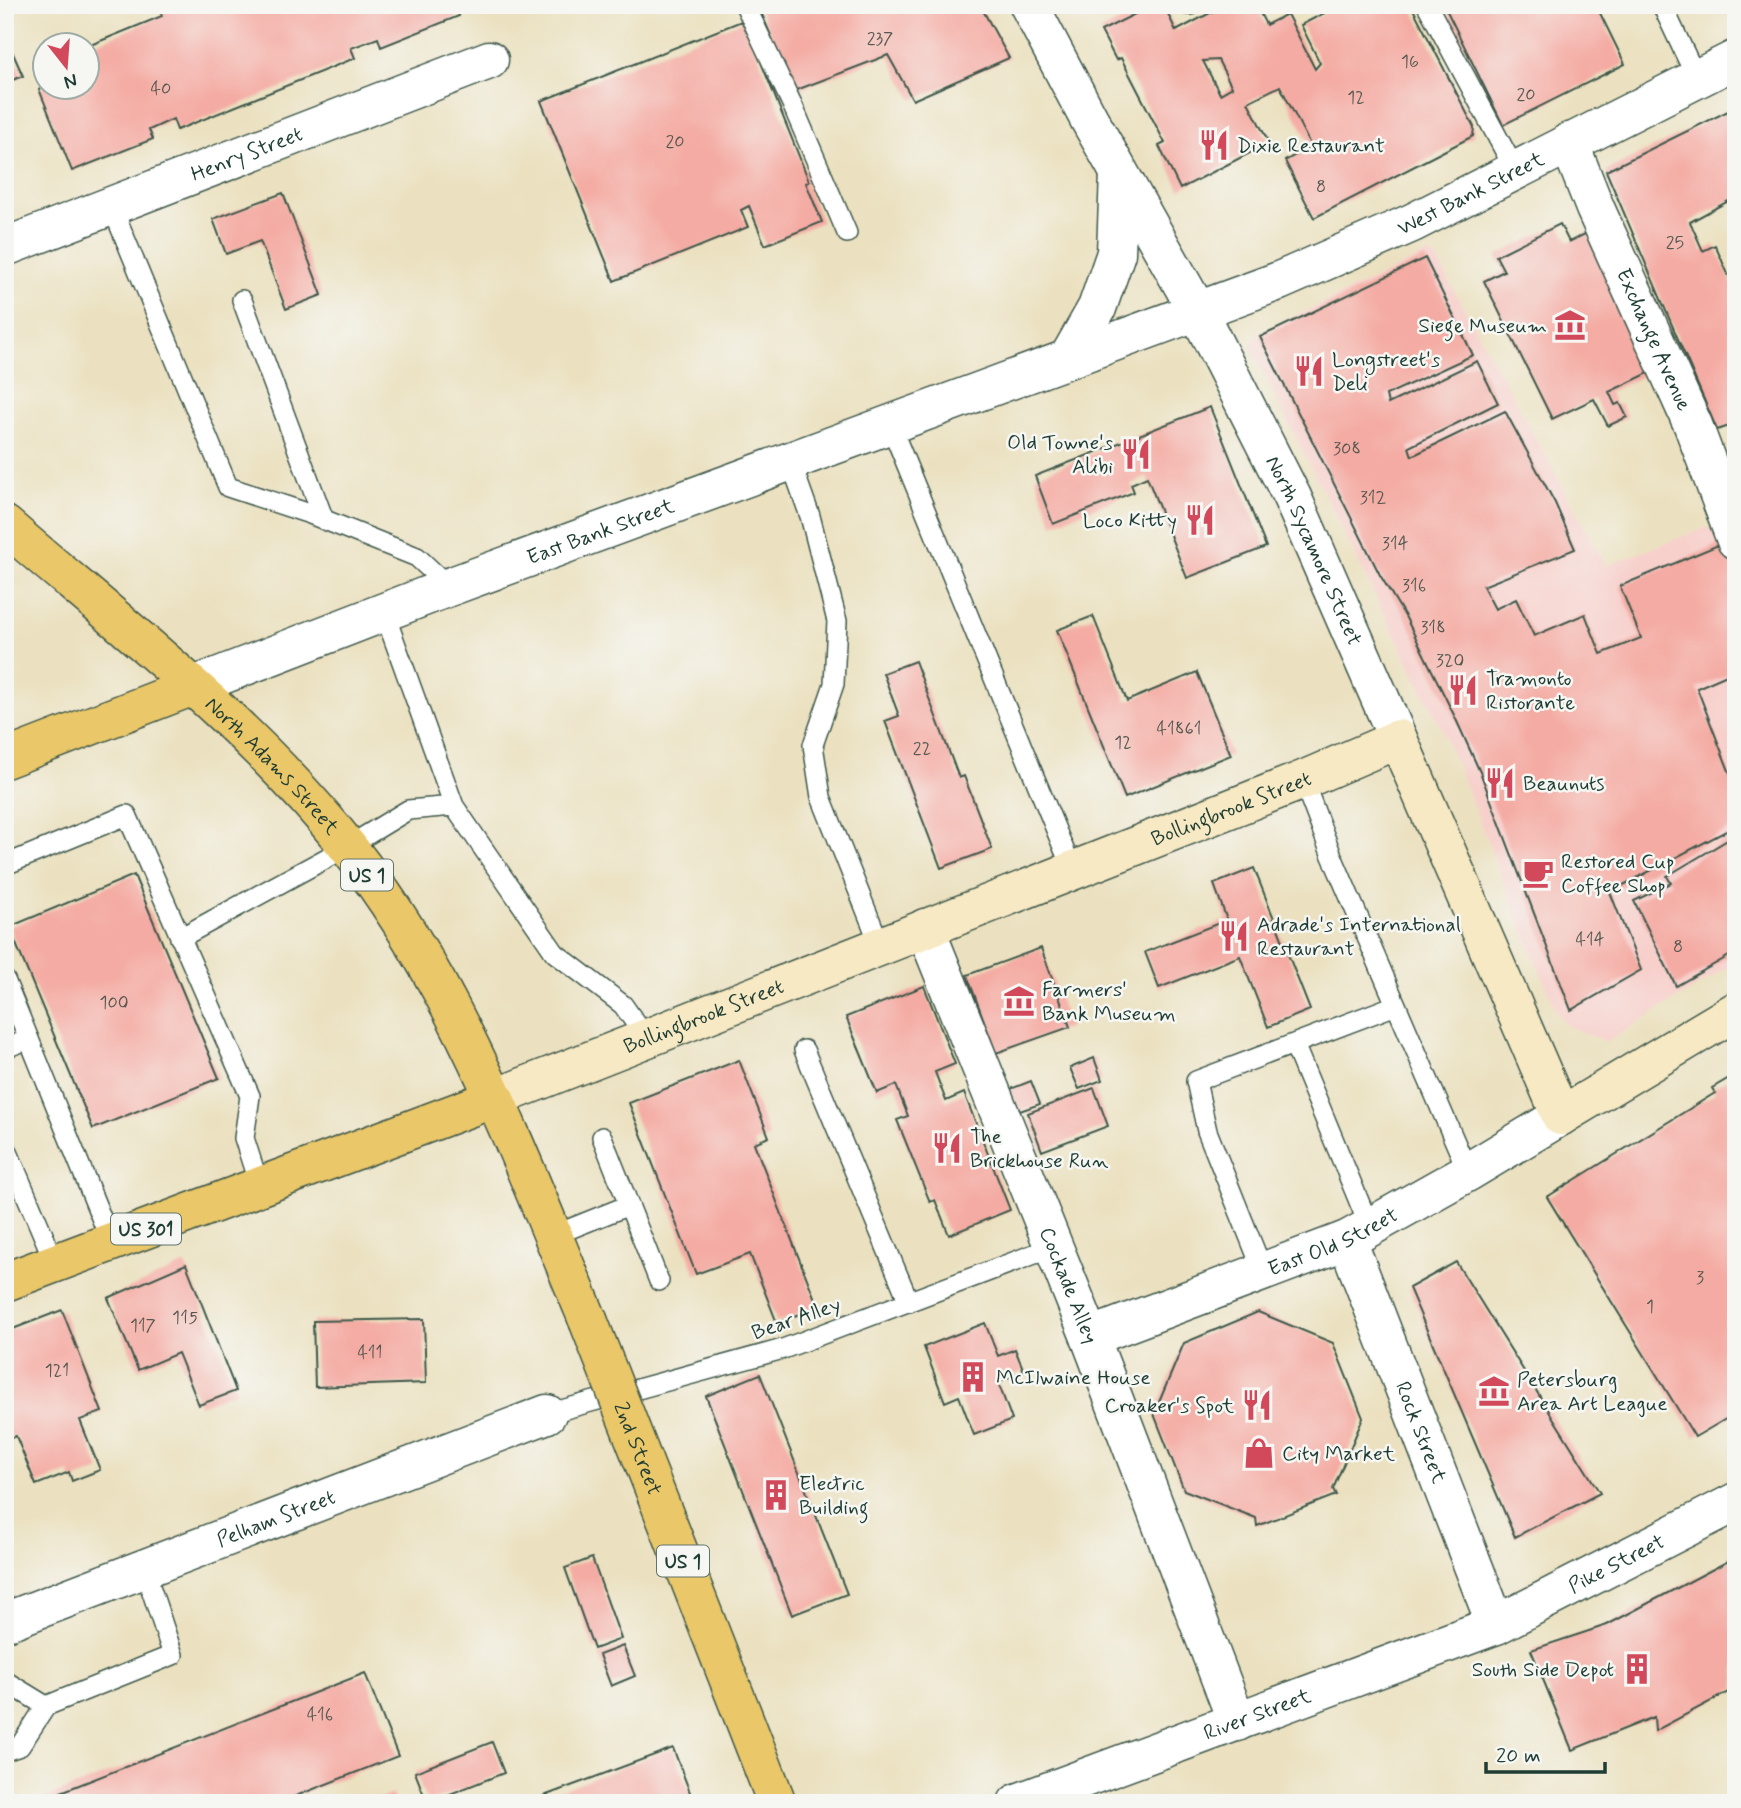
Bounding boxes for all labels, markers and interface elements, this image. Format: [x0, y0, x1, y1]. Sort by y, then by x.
house number: 237 [867, 27, 893, 51]
north arrow [32, 32, 102, 102]
house number: 16 [1401, 50, 1419, 74]
text: N [61, 67, 80, 95]
house number: 40 [151, 77, 171, 101]
house number: 20 [1516, 83, 1536, 107]
house number: 12 [1347, 86, 1365, 110]
street label: Henry Street [187, 120, 307, 189]
restaurant icon: Dixie Restaurant [1197, 128, 1231, 162]
house number: 20 [665, 130, 685, 154]
place label: Dixie Restaurant [1237, 132, 1385, 160]
street label: West Bank Street [1393, 145, 1550, 243]
house number: 8 [1316, 175, 1326, 199]
house number: 25 [1666, 231, 1684, 255]
street label: Exchange Avenue [1609, 264, 1698, 416]
museum icon: Siege Museum [1553, 308, 1587, 342]
place label: Siege Museum [1418, 312, 1547, 342]
place label: Longstreet's Deli [1332, 346, 1440, 398]
restaurant icon: Longstreet's Deli [1292, 354, 1326, 388]
place label: Old Towne's Alibi [1007, 429, 1113, 481]
restaurant icon: Old Towne's Alibi [1119, 437, 1153, 471]
house number: 308 [1333, 437, 1361, 461]
street label: North Sycamore Street [1258, 451, 1368, 650]
house number: 312 [1360, 486, 1387, 510]
street label: East Bank Street [523, 492, 679, 572]
restaurant icon: Loco Kitty [1183, 503, 1217, 537]
place label: Loco Kitty [1083, 507, 1177, 535]
house number: 314 [1382, 532, 1409, 556]
house number: 316 [1402, 574, 1426, 598]
house number: 318 [1420, 616, 1446, 640]
house number: 320 [1436, 649, 1464, 673]
place label: Tramonto Ristorante [1486, 665, 1575, 717]
restaurant icon: Tramonto Ristorante [1446, 673, 1480, 707]
street label: North Adams Street [199, 691, 346, 842]
house number: 41861 [1157, 717, 1201, 741]
house number: 12 [1114, 731, 1132, 755]
house number: 22 [913, 737, 931, 761]
street label: Bollingbrook Street [1147, 765, 1316, 853]
restaurant icon: Beaunuts [1483, 766, 1517, 800]
place label: Beaunuts [1523, 770, 1604, 798]
place label: Restored Cup Coffee Shop [1561, 848, 1675, 900]
cafe icon: Restored Cup Coffee Shop [1521, 856, 1555, 890]
road number: US 1 [341, 860, 393, 890]
place label: Adrade's International Restaurant [1257, 911, 1461, 963]
restaurant icon: Adrade's International Restaurant [1217, 919, 1251, 953]
house number: 414 [1576, 928, 1605, 952]
house number: 8 [1673, 935, 1683, 959]
street label: Bollingbrook Street [620, 973, 788, 1061]
place label: Farmers' Bank Museum [1042, 976, 1176, 1028]
museum icon: Farmers' Bank Museum [1002, 984, 1036, 1018]
house number: 100 [99, 991, 129, 1015]
place label: The Brickhouse Run [970, 1123, 1109, 1175]
restaurant icon: The Brickhouse Run [930, 1131, 964, 1165]
street label: East Old Street [1264, 1201, 1403, 1284]
road number: US 301 [111, 1214, 181, 1245]
street label: Cockade Alley [1032, 1223, 1104, 1348]
house number: 3 [1696, 1266, 1704, 1290]
street label: Bear Alley [748, 1291, 845, 1347]
house number: 1 [1646, 1295, 1654, 1319]
house number: 115 [172, 1306, 198, 1330]
house number: 117 [130, 1314, 156, 1338]
house number: 411 [357, 1341, 383, 1365]
house number: 121 [45, 1359, 69, 1383]
building icon: McIlwaine House [956, 1360, 990, 1394]
place label: McIlwaine House [996, 1364, 1151, 1392]
place label: Petersburg Area Art League [1517, 1366, 1668, 1418]
museum icon: Petersburg Area Art League [1477, 1374, 1511, 1408]
street label: Rock Street [1388, 1377, 1453, 1488]
restaurant icon: Croaker's Spot [1240, 1388, 1274, 1422]
place label: Croaker's Spot [1104, 1392, 1235, 1420]
street label: 2nd Street [606, 1398, 668, 1500]
shop icon: City Market [1242, 1436, 1276, 1470]
place label: City Market [1282, 1440, 1396, 1468]
place label: Electric Building [799, 1470, 869, 1524]
building icon: Electric Building [759, 1478, 793, 1512]
street label: Pelham Street [213, 1484, 340, 1554]
street label: Pike Street [1564, 1528, 1670, 1601]
road number: US 1 [657, 1546, 709, 1576]
building icon: South Side Depot [1620, 1652, 1654, 1686]
place label: South Side Depot [1472, 1656, 1614, 1684]
street label: River Street [1200, 1682, 1315, 1747]
house number: 416 [307, 1703, 333, 1727]
scale bar [1486, 1731, 1604, 1775]
text: 20 m [1496, 1742, 1541, 1770]

